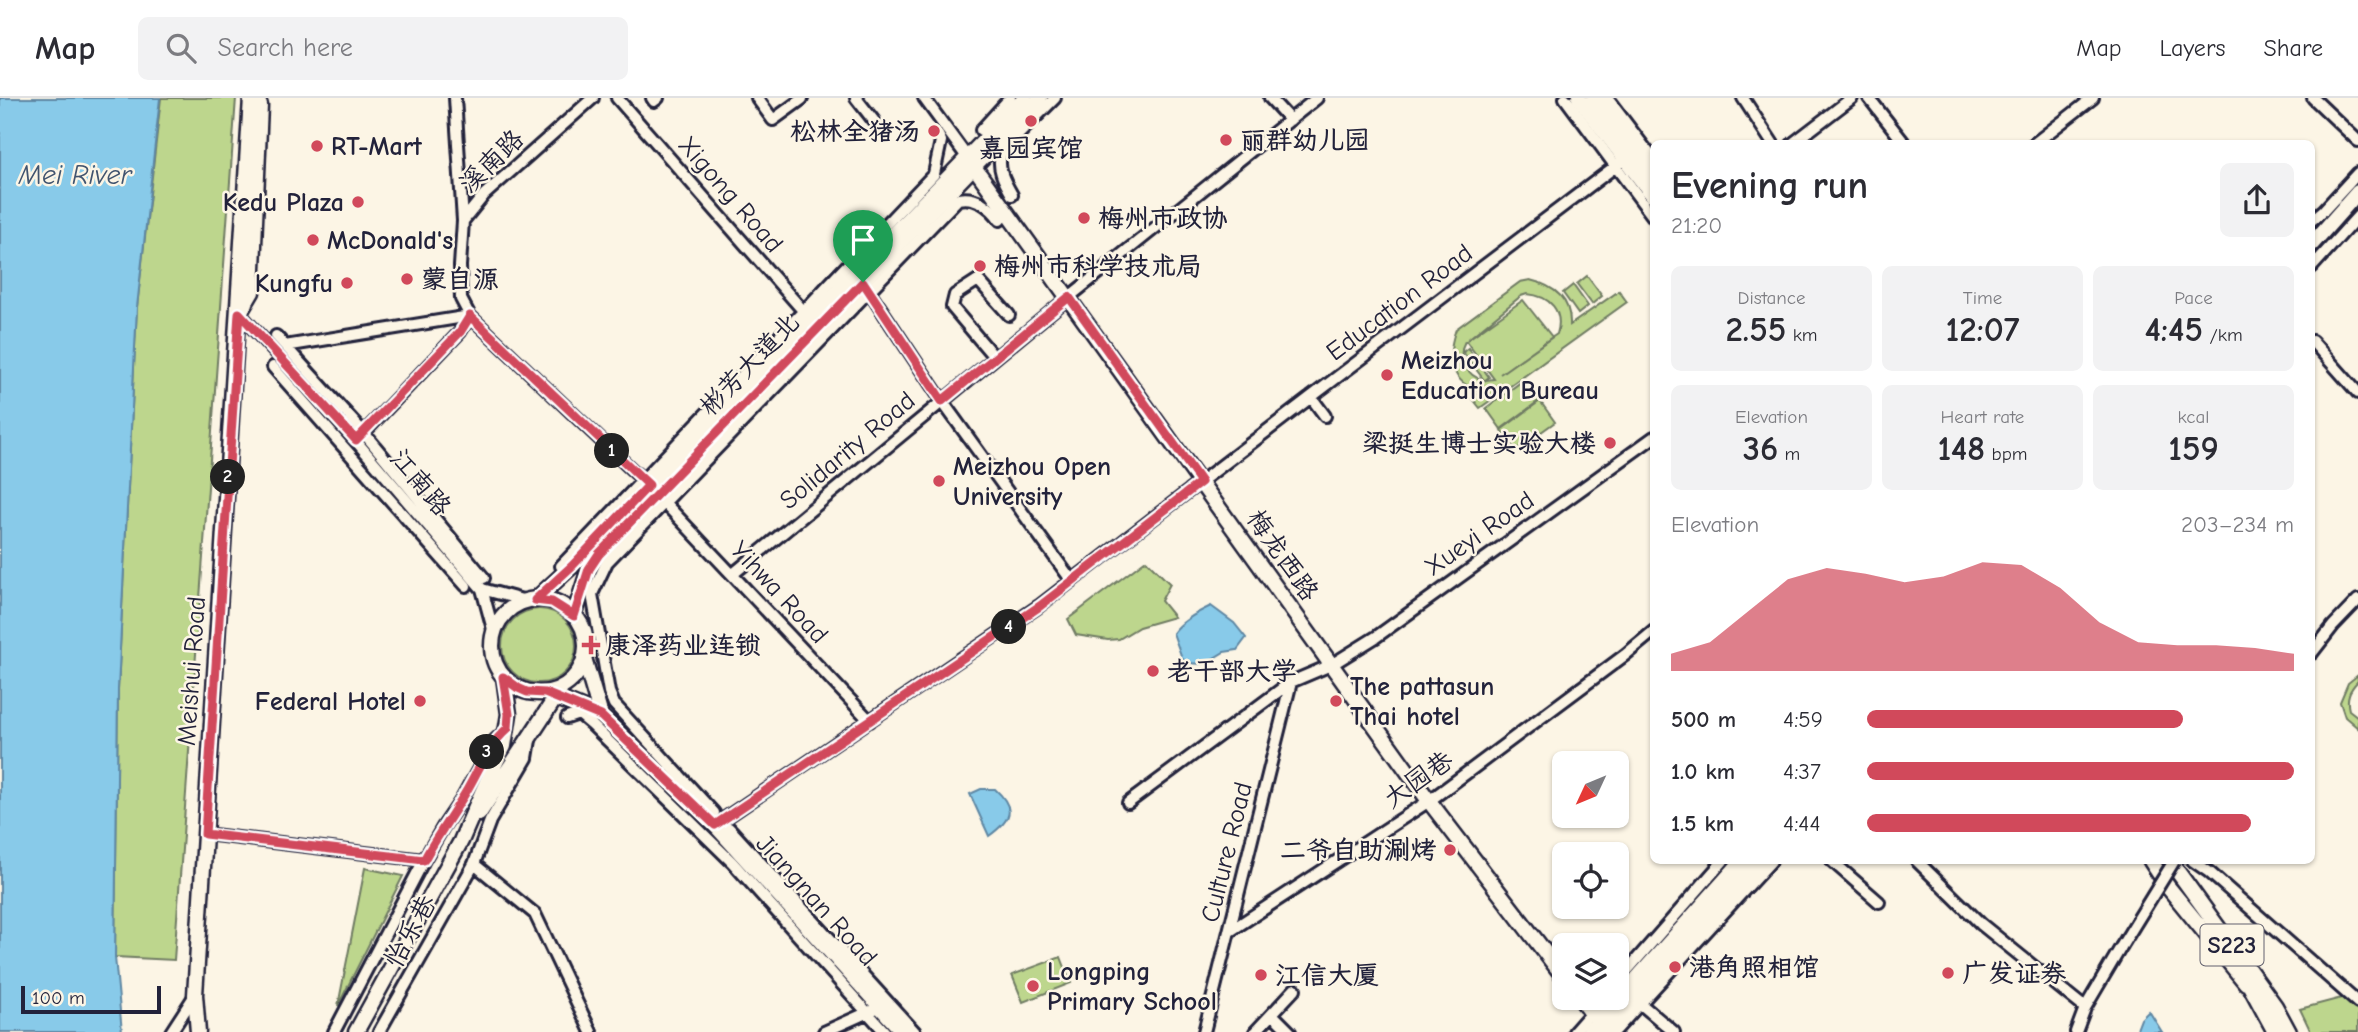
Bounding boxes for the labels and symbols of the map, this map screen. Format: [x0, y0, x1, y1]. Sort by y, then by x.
marker: 嘉园宾馆 [1023, 113, 1039, 129]
place label: 松林全猪汤 [790, 117, 920, 147]
marker: 松林全猪汤 [926, 123, 942, 139]
street label: 溪南路 [453, 124, 530, 200]
place label: 丽群幼儿园 [1240, 126, 1370, 156]
street label: Xigong Road [672, 130, 789, 259]
place label: RT-Mart [331, 132, 422, 162]
marker: 丽群幼儿园 [1218, 132, 1234, 148]
place label: 嘉园宾馆 [979, 134, 1083, 164]
marker: RT-Mart [309, 138, 325, 154]
water label: Mei River [17, 159, 133, 191]
place label: Kedu Plaza [223, 188, 344, 218]
marker: Kedu Plaza [350, 194, 366, 210]
place label: 梅州市政协 [1098, 204, 1228, 234]
pin [833, 210, 893, 282]
marker: 梅州市政协 [1076, 210, 1092, 226]
place label: McDonald's [327, 226, 453, 256]
marker: McDonald's [305, 232, 321, 248]
street label: Education Road [1321, 238, 1479, 367]
place label: 梅州市科学技术局 [994, 252, 1202, 282]
marker: 梅州市科学技术局 [972, 258, 988, 274]
place label: 蒙自源 [421, 265, 499, 295]
place label: Kungfu [255, 269, 333, 299]
marker: 蒙自源 [399, 271, 415, 287]
marker: Kungfu [339, 275, 355, 291]
street label: 彬芳大道北 [694, 308, 806, 422]
place label: Meizhou Education Bureau [1401, 346, 1599, 406]
marker: Meizhou Education Bureau [1379, 367, 1395, 383]
street label: Solidarity Road [774, 386, 921, 516]
place label: 梁挺生博士实验大楼 [1362, 429, 1596, 459]
pin: 1 [594, 434, 630, 468]
marker: 梁挺生博士实验大楼 [1602, 435, 1618, 451]
street label: 江南路 [384, 443, 457, 522]
place label: Meizhou Open University [953, 452, 1111, 512]
pin: 2 [210, 460, 246, 494]
marker: Meizhou Open University [931, 473, 947, 489]
street label: Xueyi Road [1419, 485, 1540, 582]
street label: 梅龙西路 [1240, 504, 1324, 607]
street label: Yihwa Road [724, 535, 834, 650]
street label: Meishui Road [172, 595, 212, 747]
pin: 4 [992, 610, 1026, 644]
place label: 康泽药业连锁 [605, 631, 761, 661]
marker: 康泽药业连锁 [583, 637, 599, 653]
place label: 老干部大学 [1167, 657, 1297, 687]
marker: 老干部大学 [1145, 663, 1161, 679]
place label: The pattasun Thai hotel [1350, 672, 1494, 732]
place label: Federal Hotel [255, 687, 406, 717]
marker: Federal Hotel [412, 693, 428, 709]
marker: The pattasun Thai hotel [1328, 693, 1344, 709]
pin: 3 [470, 734, 504, 770]
street label: 大园巷 [1378, 745, 1459, 814]
north arrow [1552, 751, 1629, 828]
street label: Culture Road [1195, 779, 1259, 925]
street label: Jiangnan Road [749, 829, 883, 973]
place label: 二爷自助涮烤 [1280, 836, 1436, 866]
marker: 二爷自助涮烤 [1442, 842, 1458, 858]
street label: 怡乐巷 [379, 890, 443, 973]
road number: S223 [2200, 924, 2264, 966]
place label: 港角照相馆 [1689, 953, 1819, 983]
place label: Longping Primary School [1047, 957, 1217, 1017]
marker: 港角照相馆 [1667, 959, 1683, 975]
place label: 广发证券 [1962, 959, 2066, 989]
place label: 江信大厦 [1275, 961, 1379, 991]
marker: 广发证券 [1940, 965, 1956, 981]
marker: 江信大厦 [1253, 967, 1269, 983]
marker: Longping Primary School [1025, 978, 1041, 994]
scale bar [21, 983, 161, 1015]

